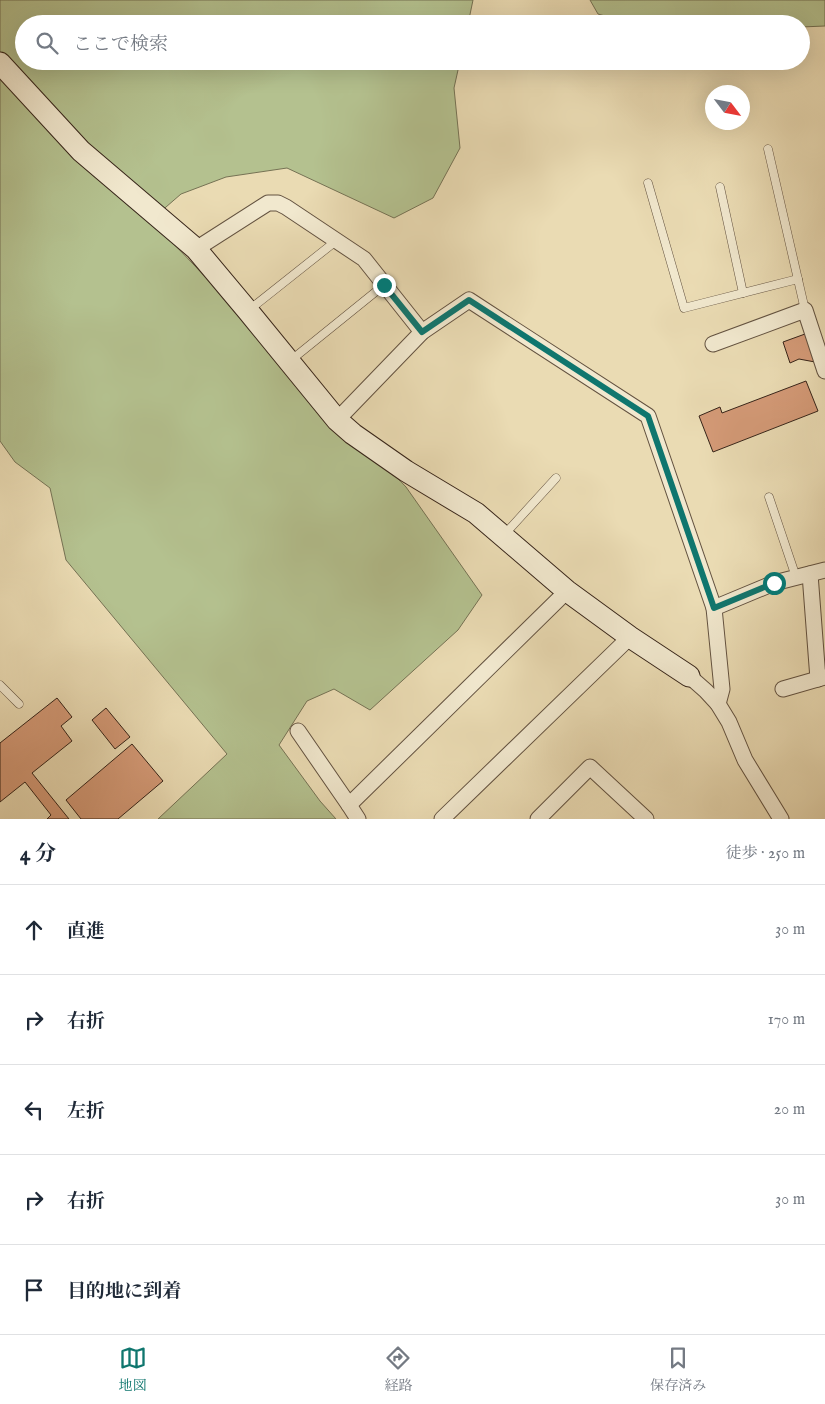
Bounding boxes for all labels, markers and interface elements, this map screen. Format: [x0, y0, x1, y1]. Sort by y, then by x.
search box [15, 15, 810, 70]
icon: search [33, 29, 61, 57]
text: ここで検索 [73, 33, 168, 57]
north arrow [705, 85, 750, 130]
route end [373, 274, 396, 297]
route start [763, 572, 786, 595]
text: 4 分 [20, 841, 56, 868]
text: 徒歩 · 250 m [726, 844, 805, 864]
icon: ahead [20, 916, 48, 944]
text: 直進 [67, 920, 105, 944]
text: 30 m [775, 920, 805, 940]
icon: right [20, 1006, 48, 1034]
text: 右折 [67, 1010, 105, 1034]
text: 170 m [768, 1010, 805, 1030]
icon: left [20, 1096, 48, 1124]
text: 左折 [67, 1100, 105, 1124]
text: 20 m [774, 1100, 805, 1120]
icon: right [20, 1186, 48, 1214]
text: 右折 [67, 1190, 105, 1214]
text: 30 m [775, 1190, 805, 1210]
icon: arrive [20, 1276, 48, 1304]
text: 目的地に到着 [67, 1280, 181, 1304]
tab: 地図 [119, 1344, 147, 1395]
tab: 経路 [384, 1344, 412, 1395]
tab: 保存済み [650, 1344, 706, 1395]

